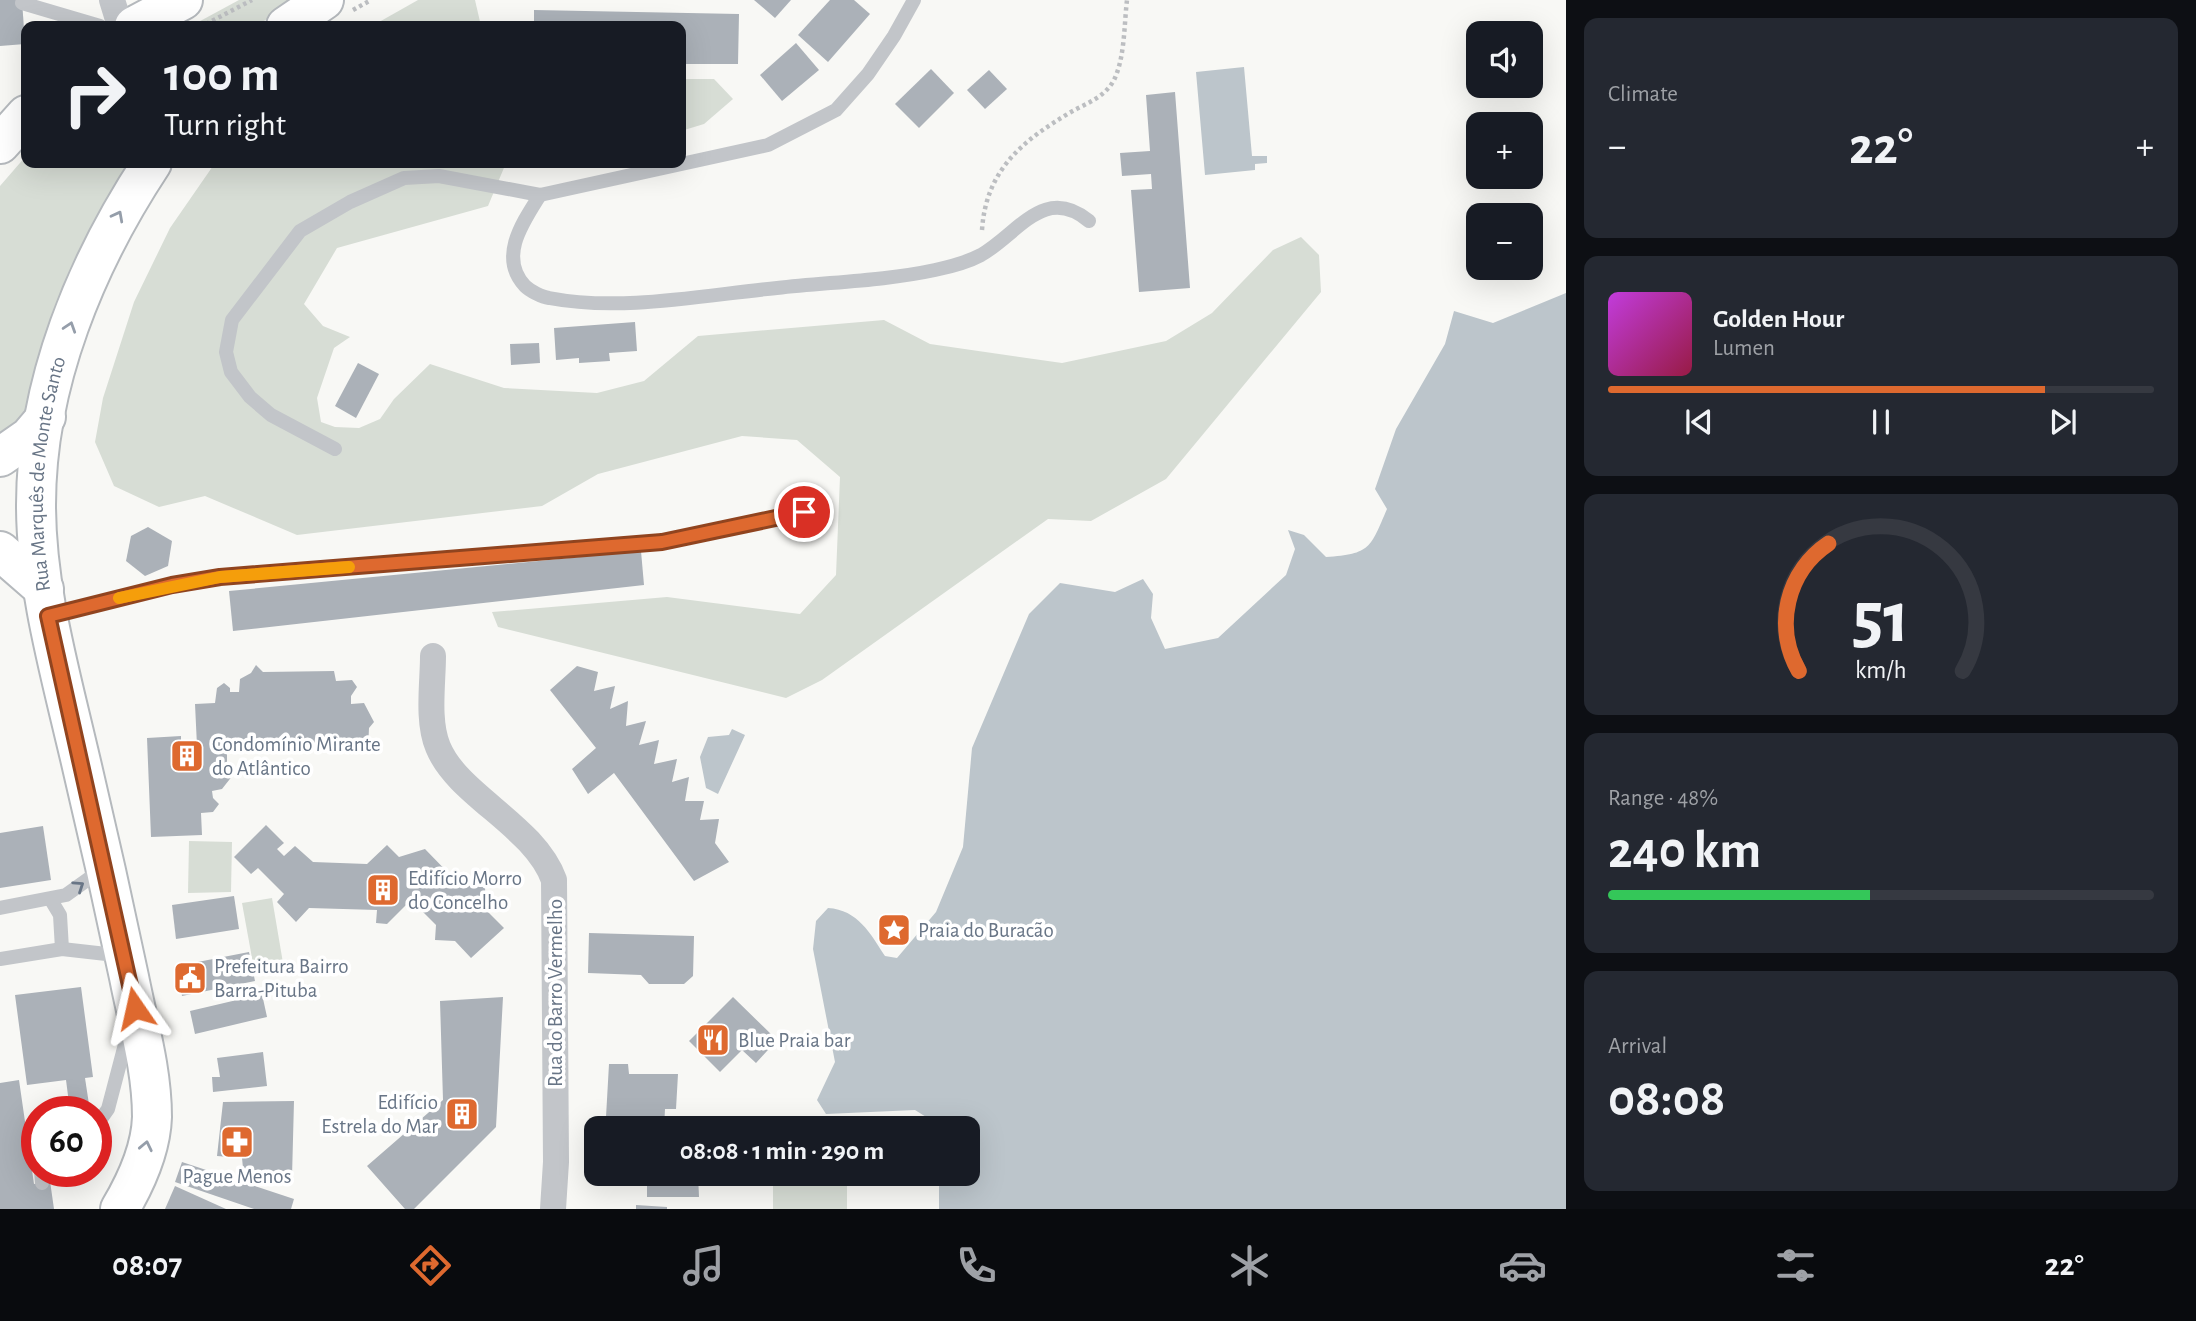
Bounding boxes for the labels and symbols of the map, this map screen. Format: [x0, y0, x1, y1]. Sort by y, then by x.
one-way arrow [110, 211, 124, 223]
one-way arrow [61, 321, 76, 333]
street label: Rua Marquês de Monte Santo [25, 354, 69, 593]
pin [774, 482, 834, 542]
place label: Condomínio Mirante do Atlântico [212, 734, 381, 779]
building icon: Condomínio Mirante do Atlântico [168, 737, 206, 775]
place label: Edifício Morro do Concelho [408, 868, 522, 913]
building icon: Edifício Morro do Concelho [364, 871, 402, 909]
one-way arrow [71, 882, 84, 895]
street label: Rua do Barro Vermelho [545, 899, 566, 1087]
place icon: Praia do Buracão [875, 911, 913, 949]
place label: Praia do Buracão [918, 920, 1054, 941]
place label: Prefeitura Bairro Barra-Pituba [214, 956, 349, 1001]
public building icon: Prefeitura Bairro Barra-Pituba [171, 959, 209, 997]
position arrow [98, 971, 172, 1045]
restaurant icon: Blue Praia bar [694, 1021, 732, 1059]
place label: Blue Praia bar [738, 1030, 851, 1051]
place label: Edifício Estrela do Mar [321, 1092, 438, 1137]
building icon: Edifício Estrela do Mar [443, 1095, 481, 1133]
speed limit sign: 60 [21, 1096, 112, 1187]
pharmacy icon: Pague Menos [218, 1123, 256, 1161]
one-way arrow [138, 1140, 153, 1152]
place label: Pague Menos [183, 1166, 291, 1187]

